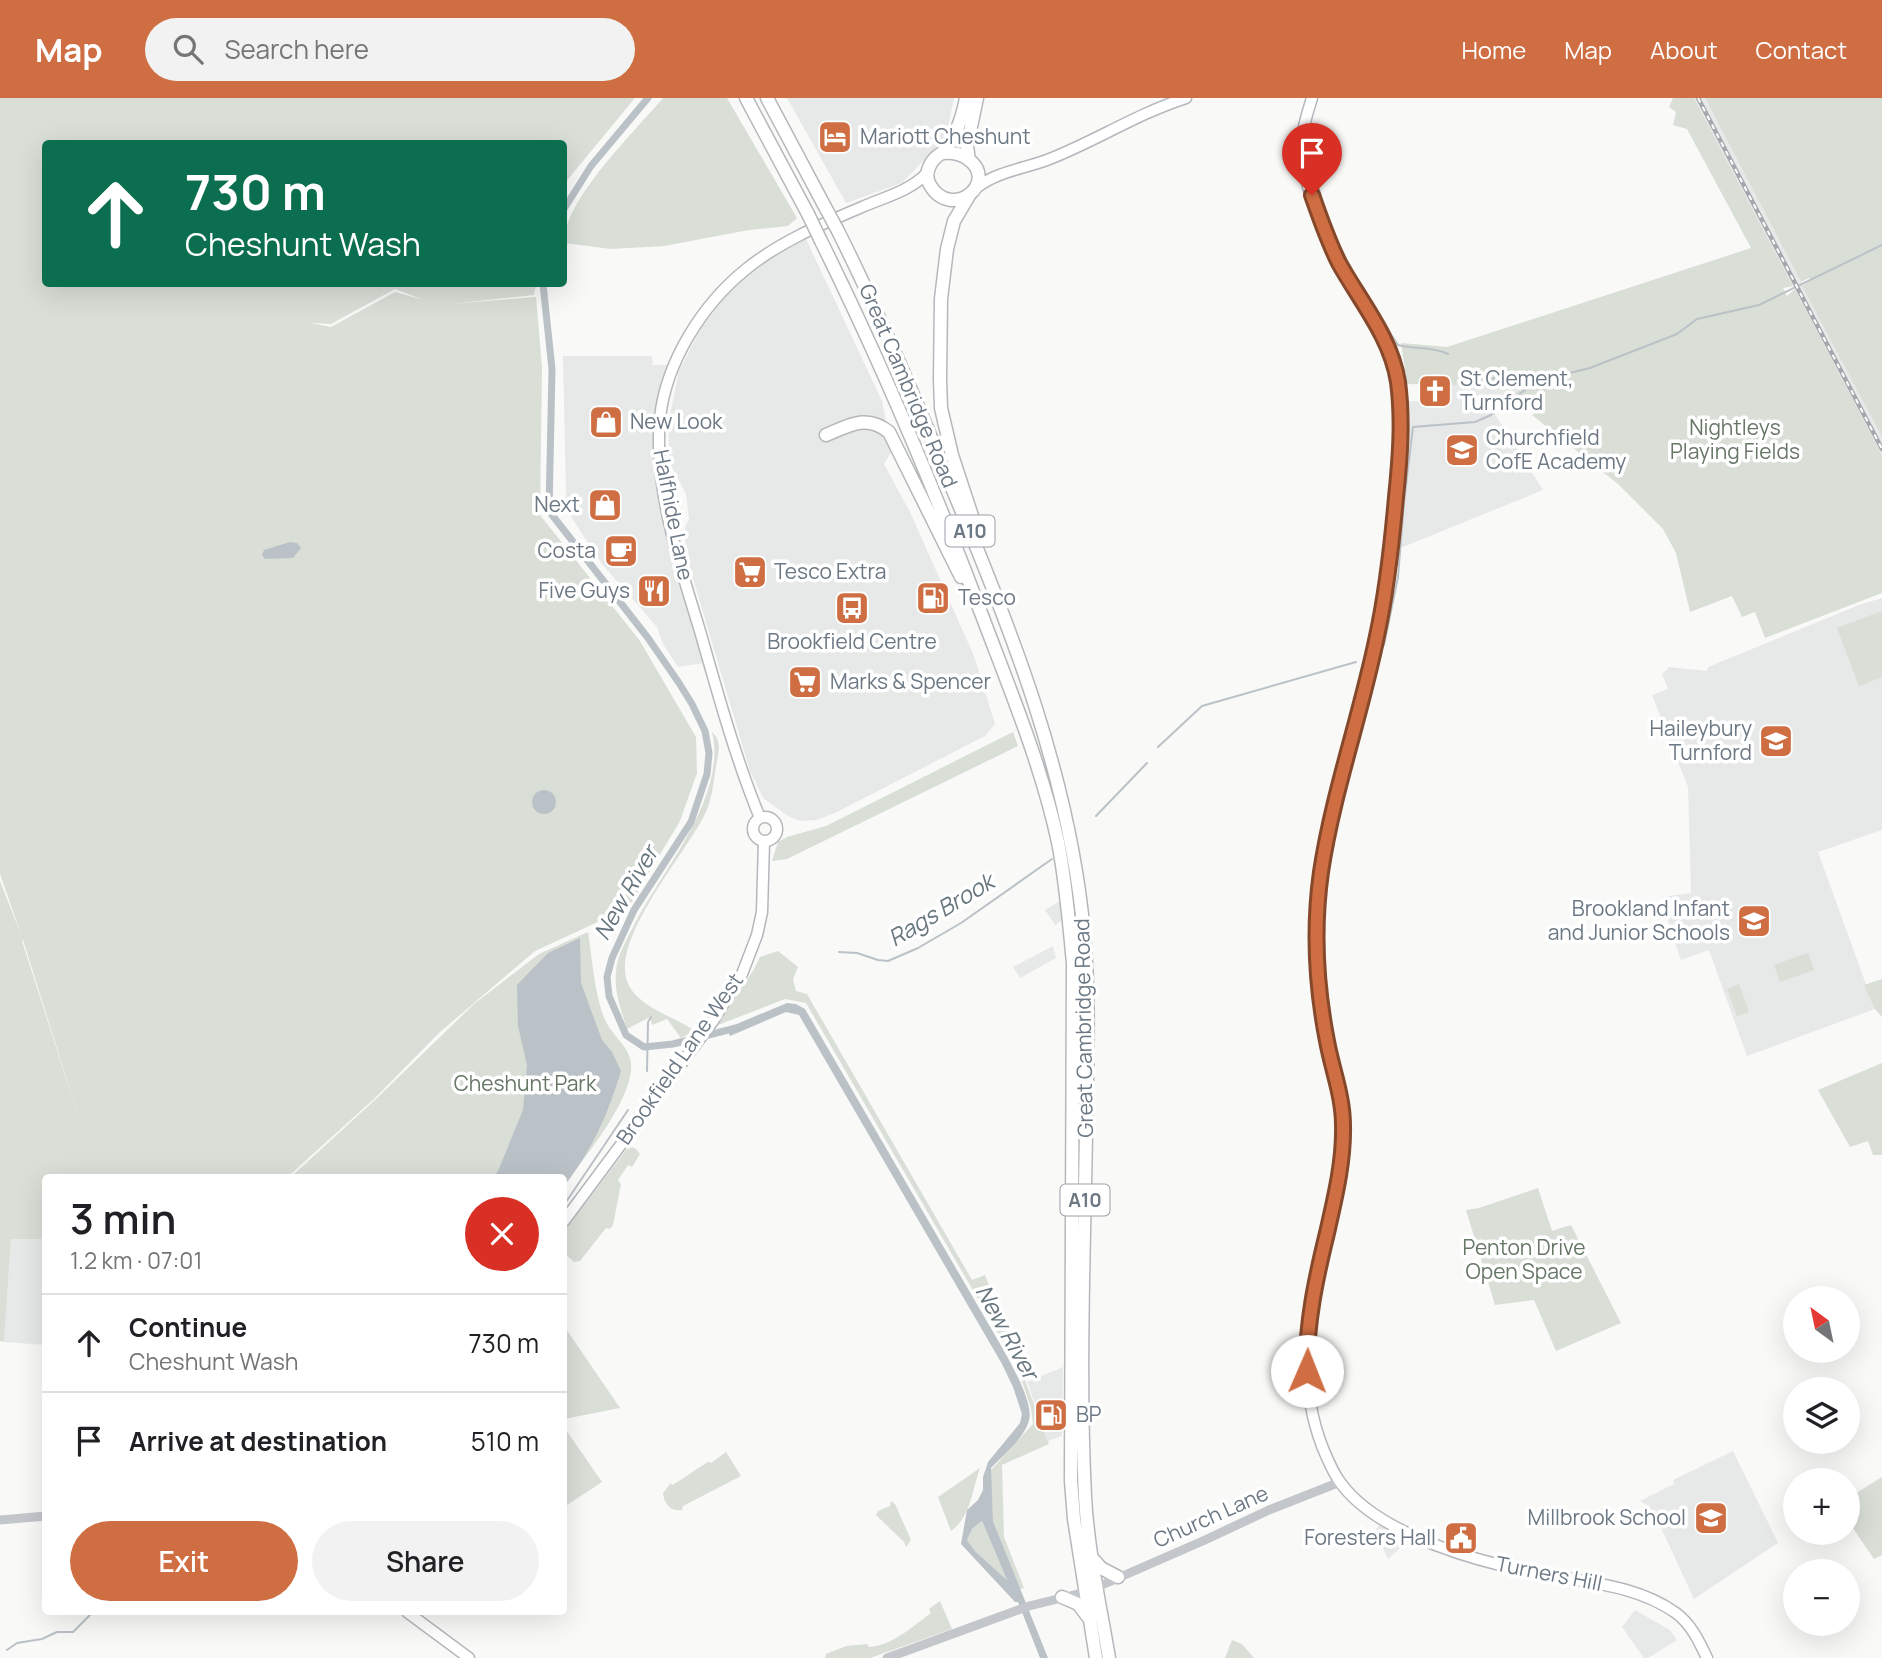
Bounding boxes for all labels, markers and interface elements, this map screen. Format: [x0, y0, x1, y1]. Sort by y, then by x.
search box [145, 18, 635, 81]
text: Map [35, 27, 103, 72]
icon: search [169, 30, 207, 68]
text: Search here [225, 31, 369, 67]
text: Home [1461, 33, 1526, 66]
text: Map [1564, 33, 1612, 66]
text: About [1650, 33, 1718, 66]
text: Contact [1756, 33, 1847, 66]
hotel icon: Mariott Cheshunt [816, 118, 854, 156]
place label: Mariott Cheshunt [860, 122, 1031, 150]
pin [1282, 123, 1342, 195]
icon: arrive [1293, 134, 1331, 172]
text: 730 m [185, 158, 326, 225]
icon: ahead [70, 168, 161, 259]
text: Cheshunt Wash [185, 222, 421, 266]
street label: Great Cambridge Road [853, 279, 965, 492]
place label: St Clement, Turnford [1460, 364, 1574, 416]
church icon: St Clement, Turnford [1416, 372, 1454, 410]
shop icon: New Look [587, 403, 625, 441]
place label: New Look [630, 407, 723, 435]
park label: Nightleys Playing Fields [1670, 413, 1800, 465]
place label: Churchfield CofE Academy [1486, 423, 1626, 475]
school or university icon: Churchfield CofE Academy [1443, 431, 1481, 469]
street label: Halfhide Lane [648, 447, 700, 582]
shop icon: Next [586, 486, 624, 524]
place label: Next [534, 490, 580, 518]
road number: A10 [946, 516, 995, 546]
cafe icon: Costa [602, 532, 640, 570]
place label: Costa [538, 536, 596, 564]
supermarket icon: Tesco Extra [731, 553, 769, 591]
place label: Tesco Extra [774, 557, 886, 585]
restaurant icon: Five Guys [635, 572, 673, 610]
place label: Five Guys [538, 576, 630, 604]
fuel station icon: Tesco [914, 579, 952, 617]
place label: Tesco [958, 583, 1016, 611]
bus stop icon: Brookfield Centre [833, 589, 871, 627]
place label: Brookfield Centre [767, 627, 937, 655]
supermarket icon: Marks & Spencer [786, 663, 824, 701]
place label: Marks & Spencer [830, 667, 992, 695]
place label: Haileybury Turnford [1650, 714, 1752, 766]
school or university icon: Haileybury Turnford [1757, 722, 1795, 760]
water label: New River [585, 837, 666, 945]
water label: Rags Brook [882, 863, 1003, 953]
place label: Brookland Infant and Junior Schools [1548, 894, 1730, 946]
school or university icon: Brookland Infant and Junior Schools [1735, 902, 1773, 940]
street label: Great Cambridge Road [1067, 918, 1099, 1138]
street label: Brookfield Lane West [609, 967, 749, 1150]
park label: Cheshunt Park [454, 1069, 597, 1097]
road number: A10 [1060, 1184, 1110, 1216]
text: 3 min [70, 1189, 176, 1247]
button: close [465, 1197, 539, 1271]
park label: Penton Drive Open Space [1462, 1233, 1586, 1285]
text: 1.2 km · 07:01 [70, 1244, 202, 1276]
water label: New River [969, 1278, 1048, 1387]
north arrow [1783, 1286, 1860, 1363]
map controls [1783, 1286, 1860, 1636]
text: Continue [129, 1309, 247, 1345]
icon: ahead [70, 1324, 108, 1362]
text: 730 m [468, 1325, 539, 1361]
position arrow [1270, 1334, 1344, 1408]
text: Cheshunt Wash [129, 1345, 298, 1377]
button: layers [1783, 1377, 1860, 1454]
fuel station icon: BP [1032, 1396, 1070, 1434]
place label: BP [1076, 1400, 1102, 1428]
icon: arrive [70, 1422, 108, 1460]
text: Arrive at destination [129, 1423, 387, 1459]
text: 510 m [471, 1423, 539, 1459]
button: + [1783, 1468, 1860, 1545]
street label: Church Lane [1149, 1478, 1272, 1554]
school or university icon: Millbrook School [1692, 1499, 1730, 1537]
place label: Millbrook School [1528, 1503, 1686, 1531]
public building icon: Foresters Hall [1442, 1519, 1480, 1557]
button: Exit [70, 1521, 298, 1601]
button: Share [312, 1521, 539, 1601]
place label: Foresters Hall [1304, 1523, 1436, 1551]
street label: Turners Hill [1494, 1549, 1605, 1597]
button: − [1783, 1559, 1860, 1636]

